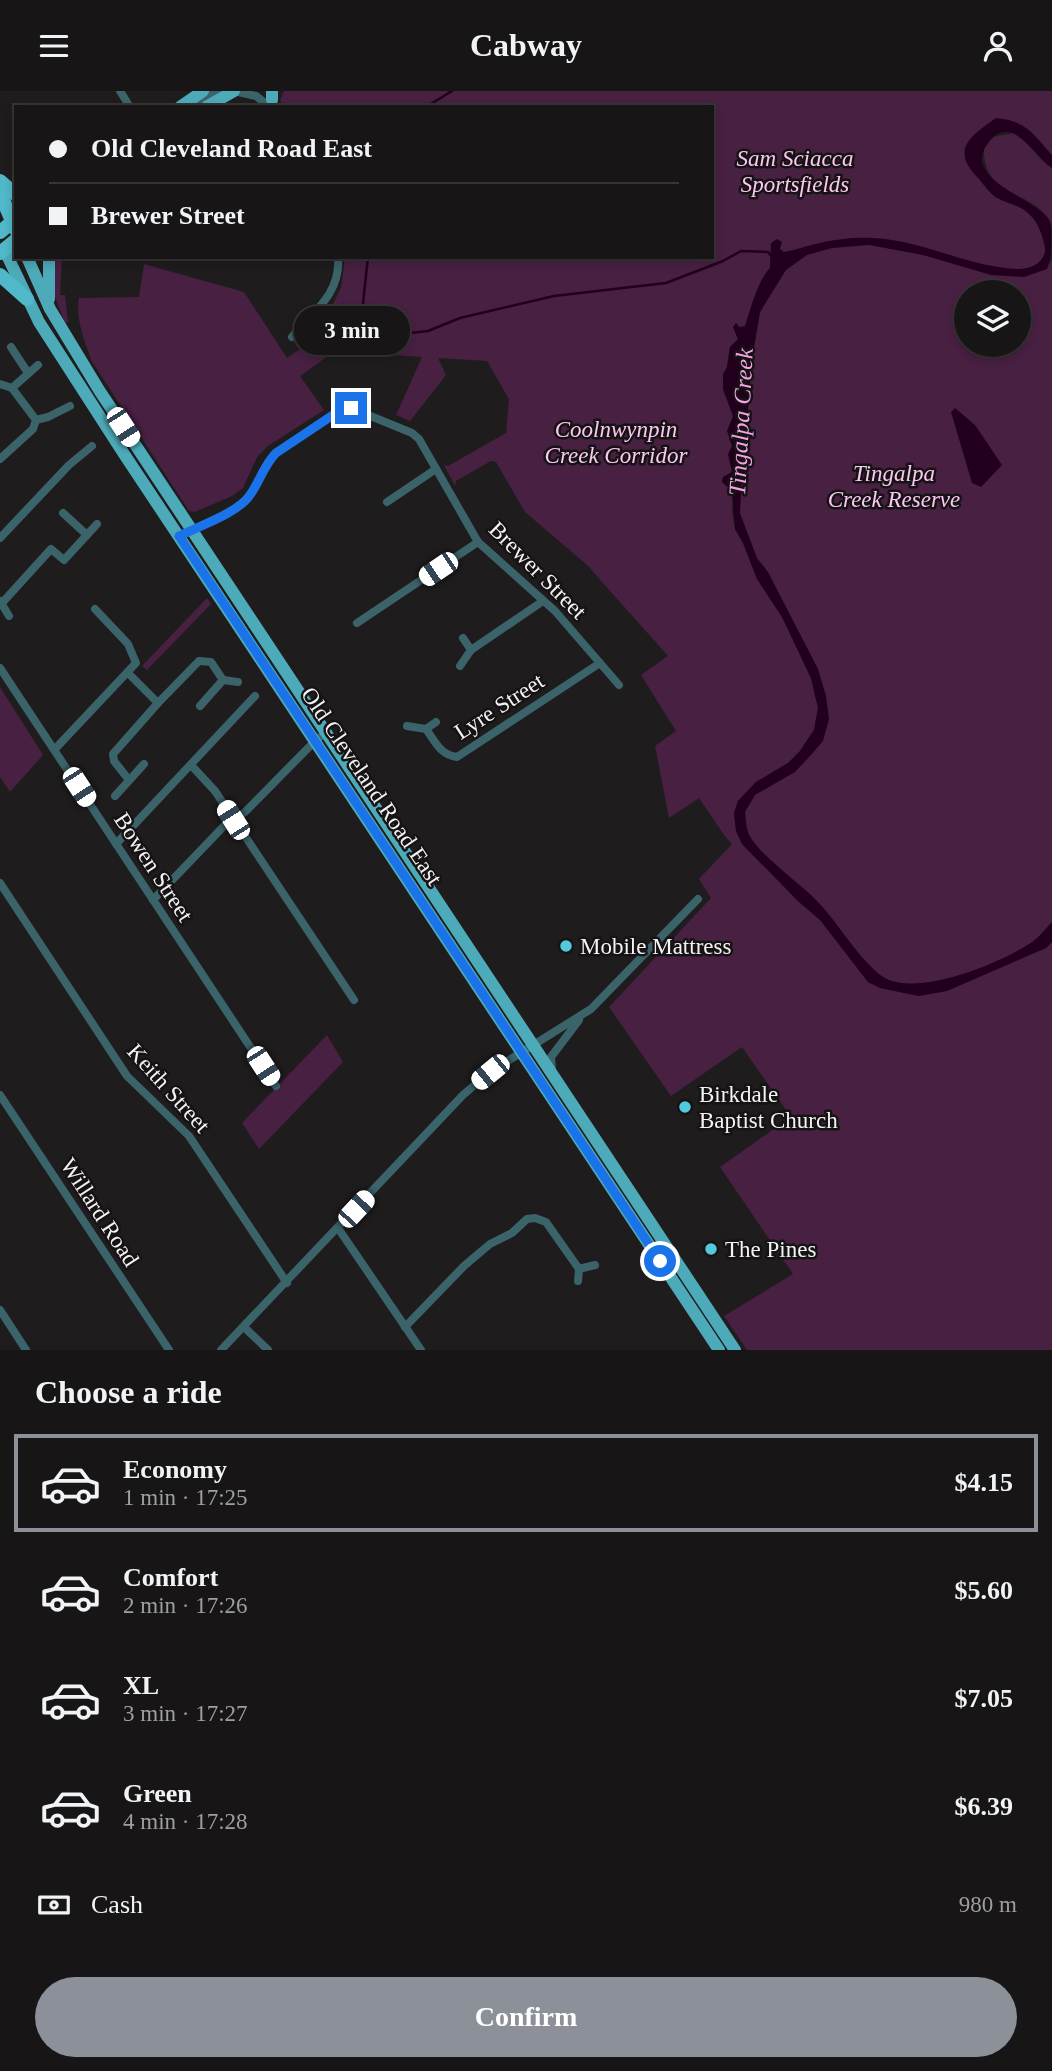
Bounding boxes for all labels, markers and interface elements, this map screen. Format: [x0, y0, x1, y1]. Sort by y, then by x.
icon: menu [35, 27, 73, 65]
text: Cabway [470, 27, 582, 63]
icon: person [979, 27, 1017, 65]
text: Old Cleveland Road East [91, 134, 372, 163]
park label: Sam Sciacca Sportsfields [737, 146, 853, 197]
text: Brewer Street [91, 201, 245, 230]
map controls [954, 280, 1031, 357]
button: layers [954, 280, 1031, 357]
callout: 3 min [293, 307, 409, 355]
text: 3 min [324, 318, 380, 343]
water label: Tingalpa Creek [724, 347, 758, 496]
route end [335, 392, 367, 424]
car [103, 404, 144, 450]
park label: Coolnwynpin Creek Corridor [545, 417, 688, 468]
park label: Tingalpa Creek Reserve [828, 461, 960, 512]
street label: Brewer Street [484, 517, 592, 625]
car [415, 549, 462, 589]
street label: Lyre Street [450, 668, 549, 745]
street label: Old Cleveland Road East [296, 683, 447, 890]
car [59, 764, 100, 810]
car [213, 797, 254, 843]
street label: Bowen Street [109, 808, 198, 927]
place label: Mobile Mattress [580, 934, 731, 959]
marker: Mobile Mattress [558, 938, 574, 954]
street label: Keith Street [122, 1039, 215, 1138]
car [243, 1043, 284, 1089]
car [468, 1051, 513, 1093]
place label: Birkdale Baptist Church [699, 1082, 838, 1133]
marker: Birkdale Baptist Church [677, 1099, 693, 1115]
street label: Willard Road [55, 1154, 144, 1271]
car [334, 1186, 379, 1232]
place label: The Pines [725, 1237, 816, 1262]
marker: The Pines [703, 1241, 719, 1257]
route start [644, 1245, 676, 1277]
text: Choose a ride [35, 1374, 222, 1410]
icon: car [39, 1452, 102, 1515]
text: Economy [123, 1455, 227, 1484]
text: $4.15 [955, 1468, 1013, 1497]
text: 1 min · 17:25 [123, 1485, 248, 1510]
icon: car [39, 1560, 102, 1623]
text: Comfort [123, 1563, 218, 1592]
text: $5.60 [955, 1576, 1013, 1605]
text: 2 min · 17:26 [123, 1593, 248, 1618]
icon: car [39, 1668, 102, 1731]
text: XL [123, 1671, 159, 1700]
text: $7.05 [955, 1684, 1013, 1713]
text: 3 min · 17:27 [123, 1701, 248, 1726]
icon: car [39, 1776, 102, 1839]
text: Green [123, 1779, 192, 1808]
text: $6.39 [955, 1792, 1013, 1821]
text: 4 min · 17:28 [123, 1809, 248, 1834]
icon: cash [35, 1886, 73, 1924]
text: Cash [91, 1890, 143, 1919]
text: 980 m [959, 1892, 1017, 1917]
button: Confirm [35, 1977, 1017, 2057]

